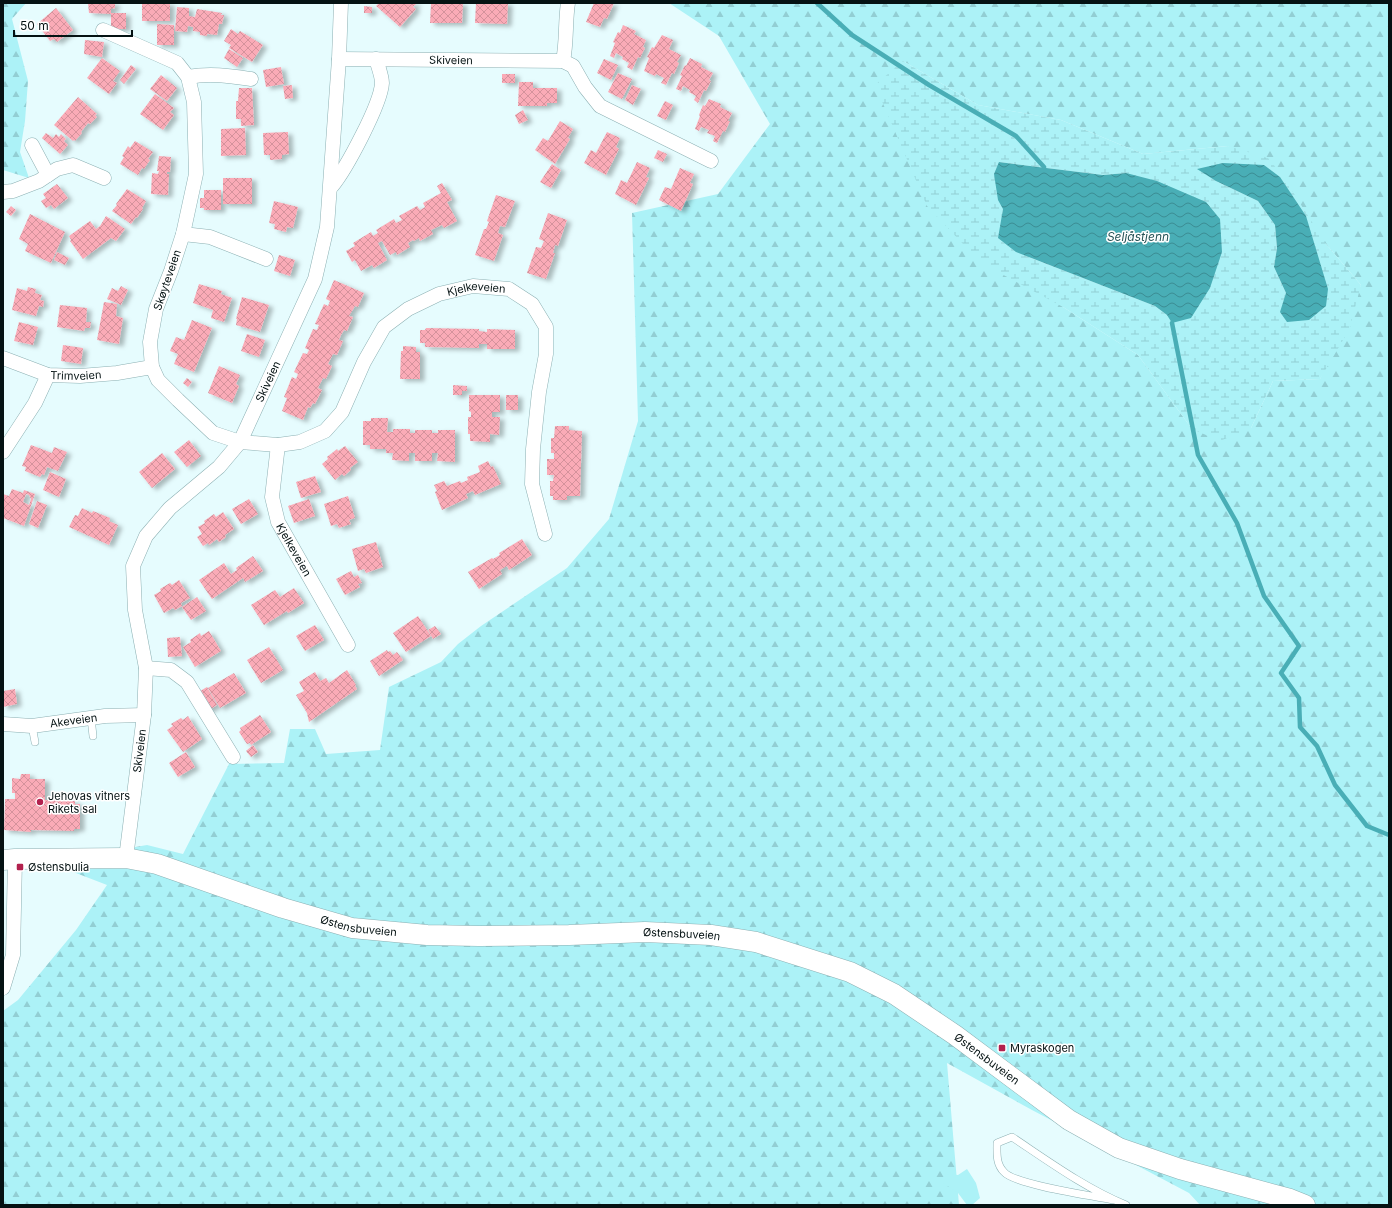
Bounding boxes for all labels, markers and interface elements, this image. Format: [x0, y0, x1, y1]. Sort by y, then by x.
scale bar [14, 12, 132, 38]
text: 50 m [20, 18, 49, 33]
street label: Skiveien [429, 53, 473, 67]
water label: Seljåstjenn [1107, 229, 1169, 244]
street label: Skøyteveien [150, 248, 184, 312]
street label: Kjelkeveien [446, 279, 506, 299]
street label: Skiveien [252, 359, 283, 404]
street label: Trimveien [50, 367, 102, 383]
street label: Kjelkeveien [273, 521, 315, 579]
street label: Akeveien [49, 710, 98, 730]
street label: Skiveien [130, 728, 149, 773]
place label: Jehovas vitners Rikets sal [48, 789, 130, 816]
marker: Jehovas vitners Rikets sal [35, 797, 45, 807]
place label: Østensbulia [28, 860, 89, 874]
marker: Østensbulia [15, 862, 25, 872]
street label: Østensbuveien [319, 912, 397, 939]
street label: Østensbuveien [643, 925, 721, 943]
street label: Østensbuveien [951, 1030, 1022, 1088]
place label: Myraskogen [1010, 1041, 1074, 1055]
marker: Myraskogen [997, 1043, 1007, 1053]

